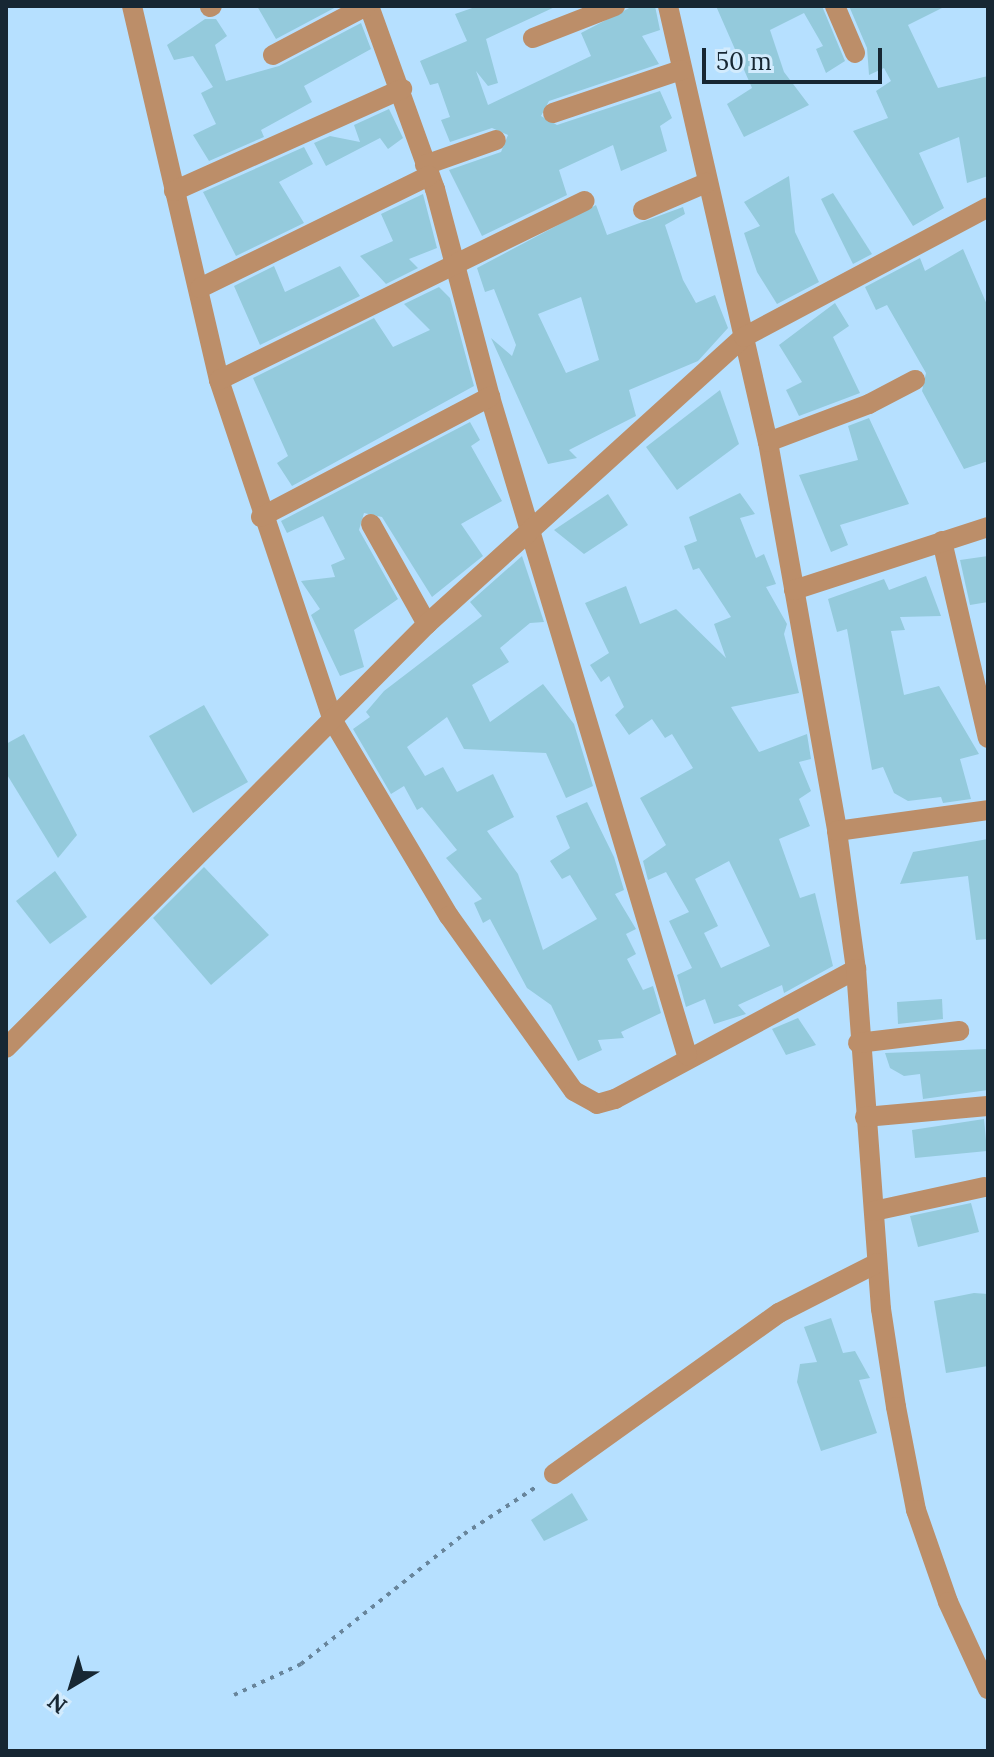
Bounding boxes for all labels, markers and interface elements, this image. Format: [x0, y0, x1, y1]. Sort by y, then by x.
scale bar [706, 32, 886, 82]
text: 50 m [716, 46, 772, 77]
north arrow [32, 1645, 112, 1725]
text: N [42, 1688, 73, 1720]

